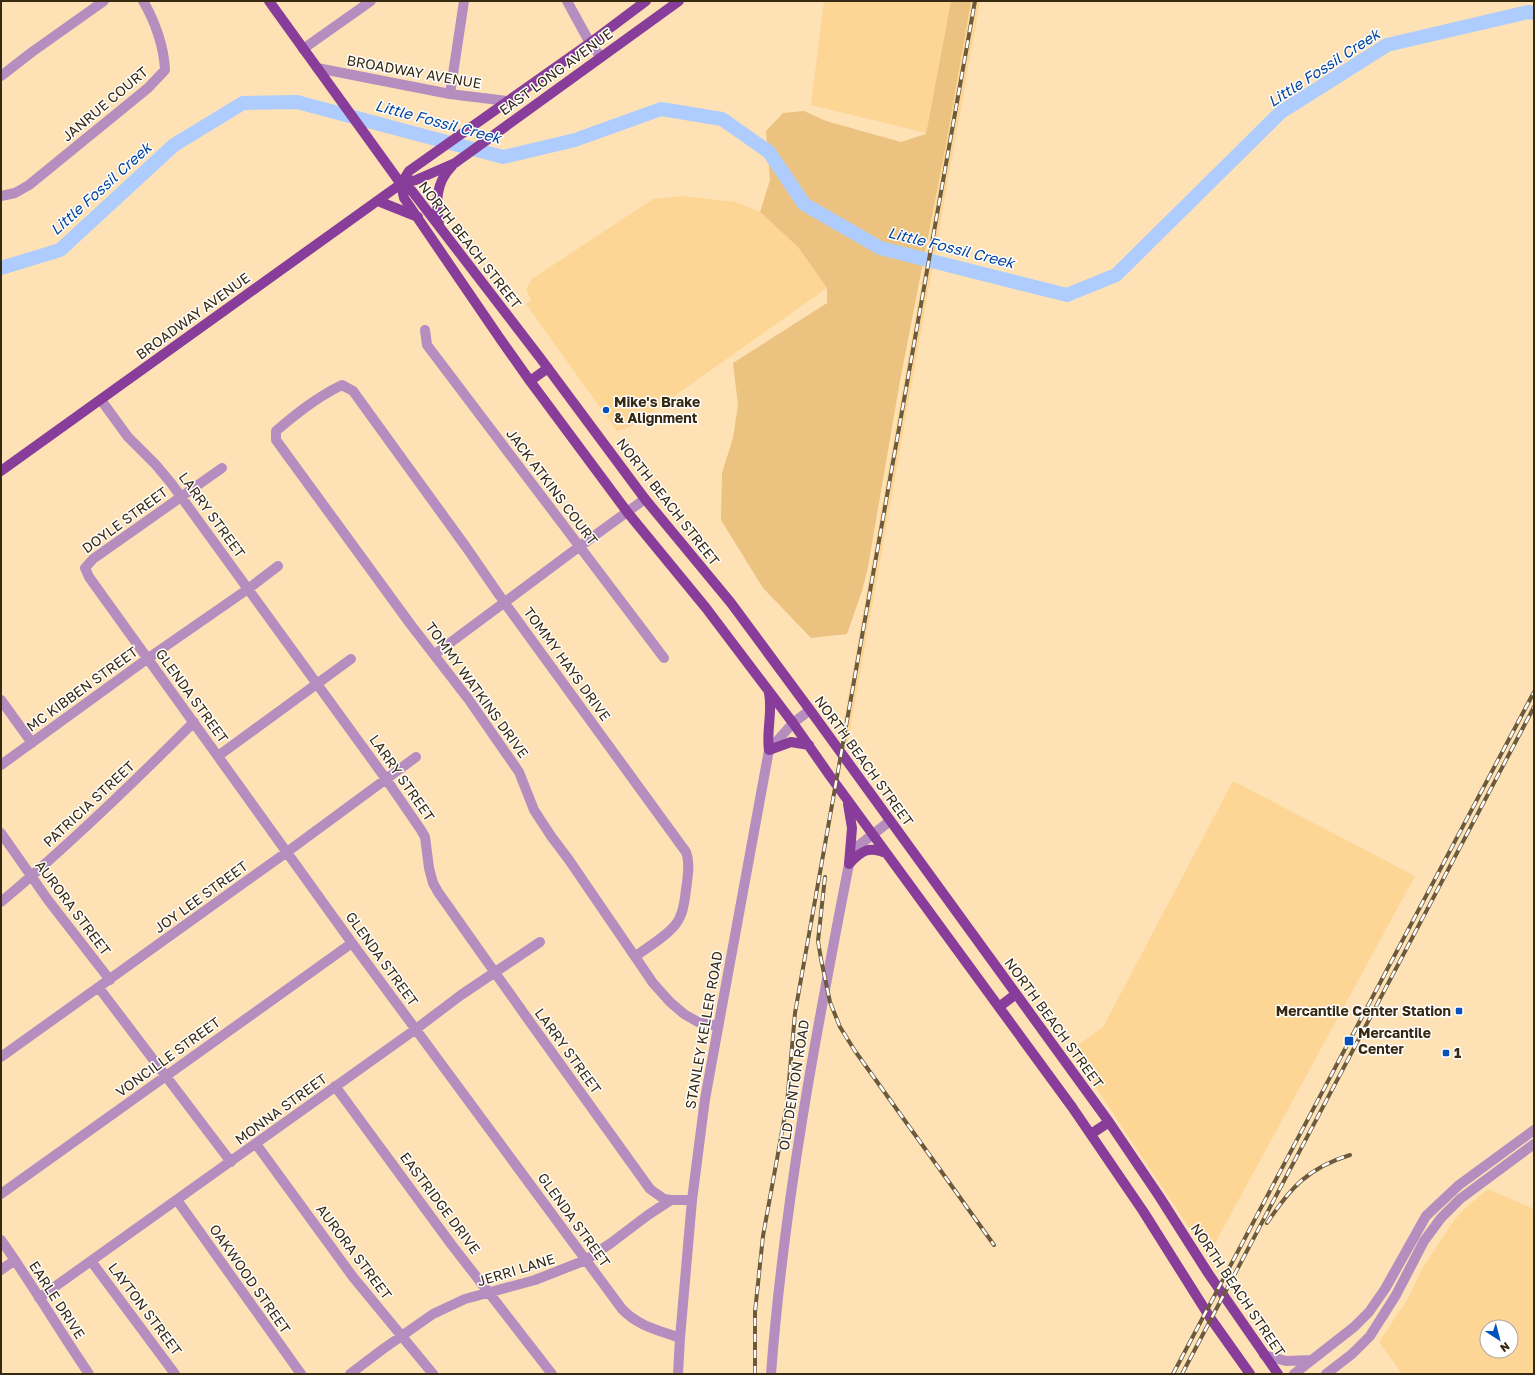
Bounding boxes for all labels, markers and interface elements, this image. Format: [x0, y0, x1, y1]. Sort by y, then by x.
water label: Little Fossil Creek [1264, 24, 1384, 110]
street label: EAST LONG AVENUE [496, 25, 616, 118]
street label: BROADWAY AVENUE [345, 51, 483, 92]
street label: JANRUE COURT [58, 62, 151, 145]
water label: Little Fossil Creek [373, 96, 505, 147]
water label: Little Fossil Creek [46, 137, 156, 238]
street label: NORTH BEACH STREET [415, 178, 526, 312]
water label: Little Fossil Creek [886, 223, 1018, 272]
street label: BROADWAY AVENUE [132, 269, 253, 363]
place label: Mike's Brake & Alignment [614, 393, 700, 426]
marker: Mike's Brake & Alignment [601, 405, 611, 415]
street label: JACK ATKINS COURT [503, 425, 602, 549]
street label: NORTH BEACH STREET [613, 435, 724, 569]
street label: LARRY STREET [176, 469, 249, 561]
street label: DOYLE STREET [79, 483, 171, 556]
street label: TOMMY HAYS DRIVE [520, 603, 614, 724]
street label: TOMMY WATKINS DRIVE [422, 619, 532, 761]
street label: MC KIBBEN STREET [23, 642, 141, 735]
street label: GLENDA STREET [153, 645, 232, 746]
street label: NORTH BEACH STREET [811, 692, 918, 829]
street label: LARRY STREET [366, 731, 439, 825]
street label: PATRICIA STREET [39, 757, 138, 850]
street label: AURORA STREET [32, 857, 115, 959]
street label: JOY LEE STREET [151, 857, 251, 936]
street label: GLENDA STREET [343, 908, 422, 1009]
street label: STANLEY KELLER ROAD [681, 950, 726, 1110]
street label: NORTH BEACH STREET [1001, 954, 1108, 1091]
place label: Mercantile Center Station [1276, 1002, 1451, 1019]
street label: LARRY STREET [532, 1005, 605, 1097]
marker: Mercantile Center Station [1454, 1006, 1464, 1016]
street label: VONCILLE STREET [112, 1013, 223, 1100]
street label: OLD DENTON ROAD [775, 1018, 812, 1152]
place label: Mercantile Center [1358, 1024, 1431, 1057]
marker: Mercantile Center [1343, 1035, 1355, 1047]
place label: 1 [1454, 1044, 1461, 1061]
marker: 1 [1441, 1048, 1451, 1058]
street label: MONNA STREET [231, 1069, 330, 1148]
street label: EASTRIDGE DRIVE [397, 1149, 484, 1257]
street label: GLENDA STREET [535, 1169, 614, 1270]
street label: AURORA STREET [313, 1201, 396, 1303]
street label: NORTH BEACH STREET [1188, 1220, 1289, 1360]
street label: OAKWOOD STREET [206, 1221, 295, 1337]
street label: JERRI LANE [475, 1250, 557, 1289]
street label: EARLE DRIVE [26, 1258, 89, 1342]
street label: LAYTON STREET [105, 1259, 186, 1359]
north arrow [1479, 1319, 1519, 1359]
text: N [1498, 1340, 1512, 1355]

